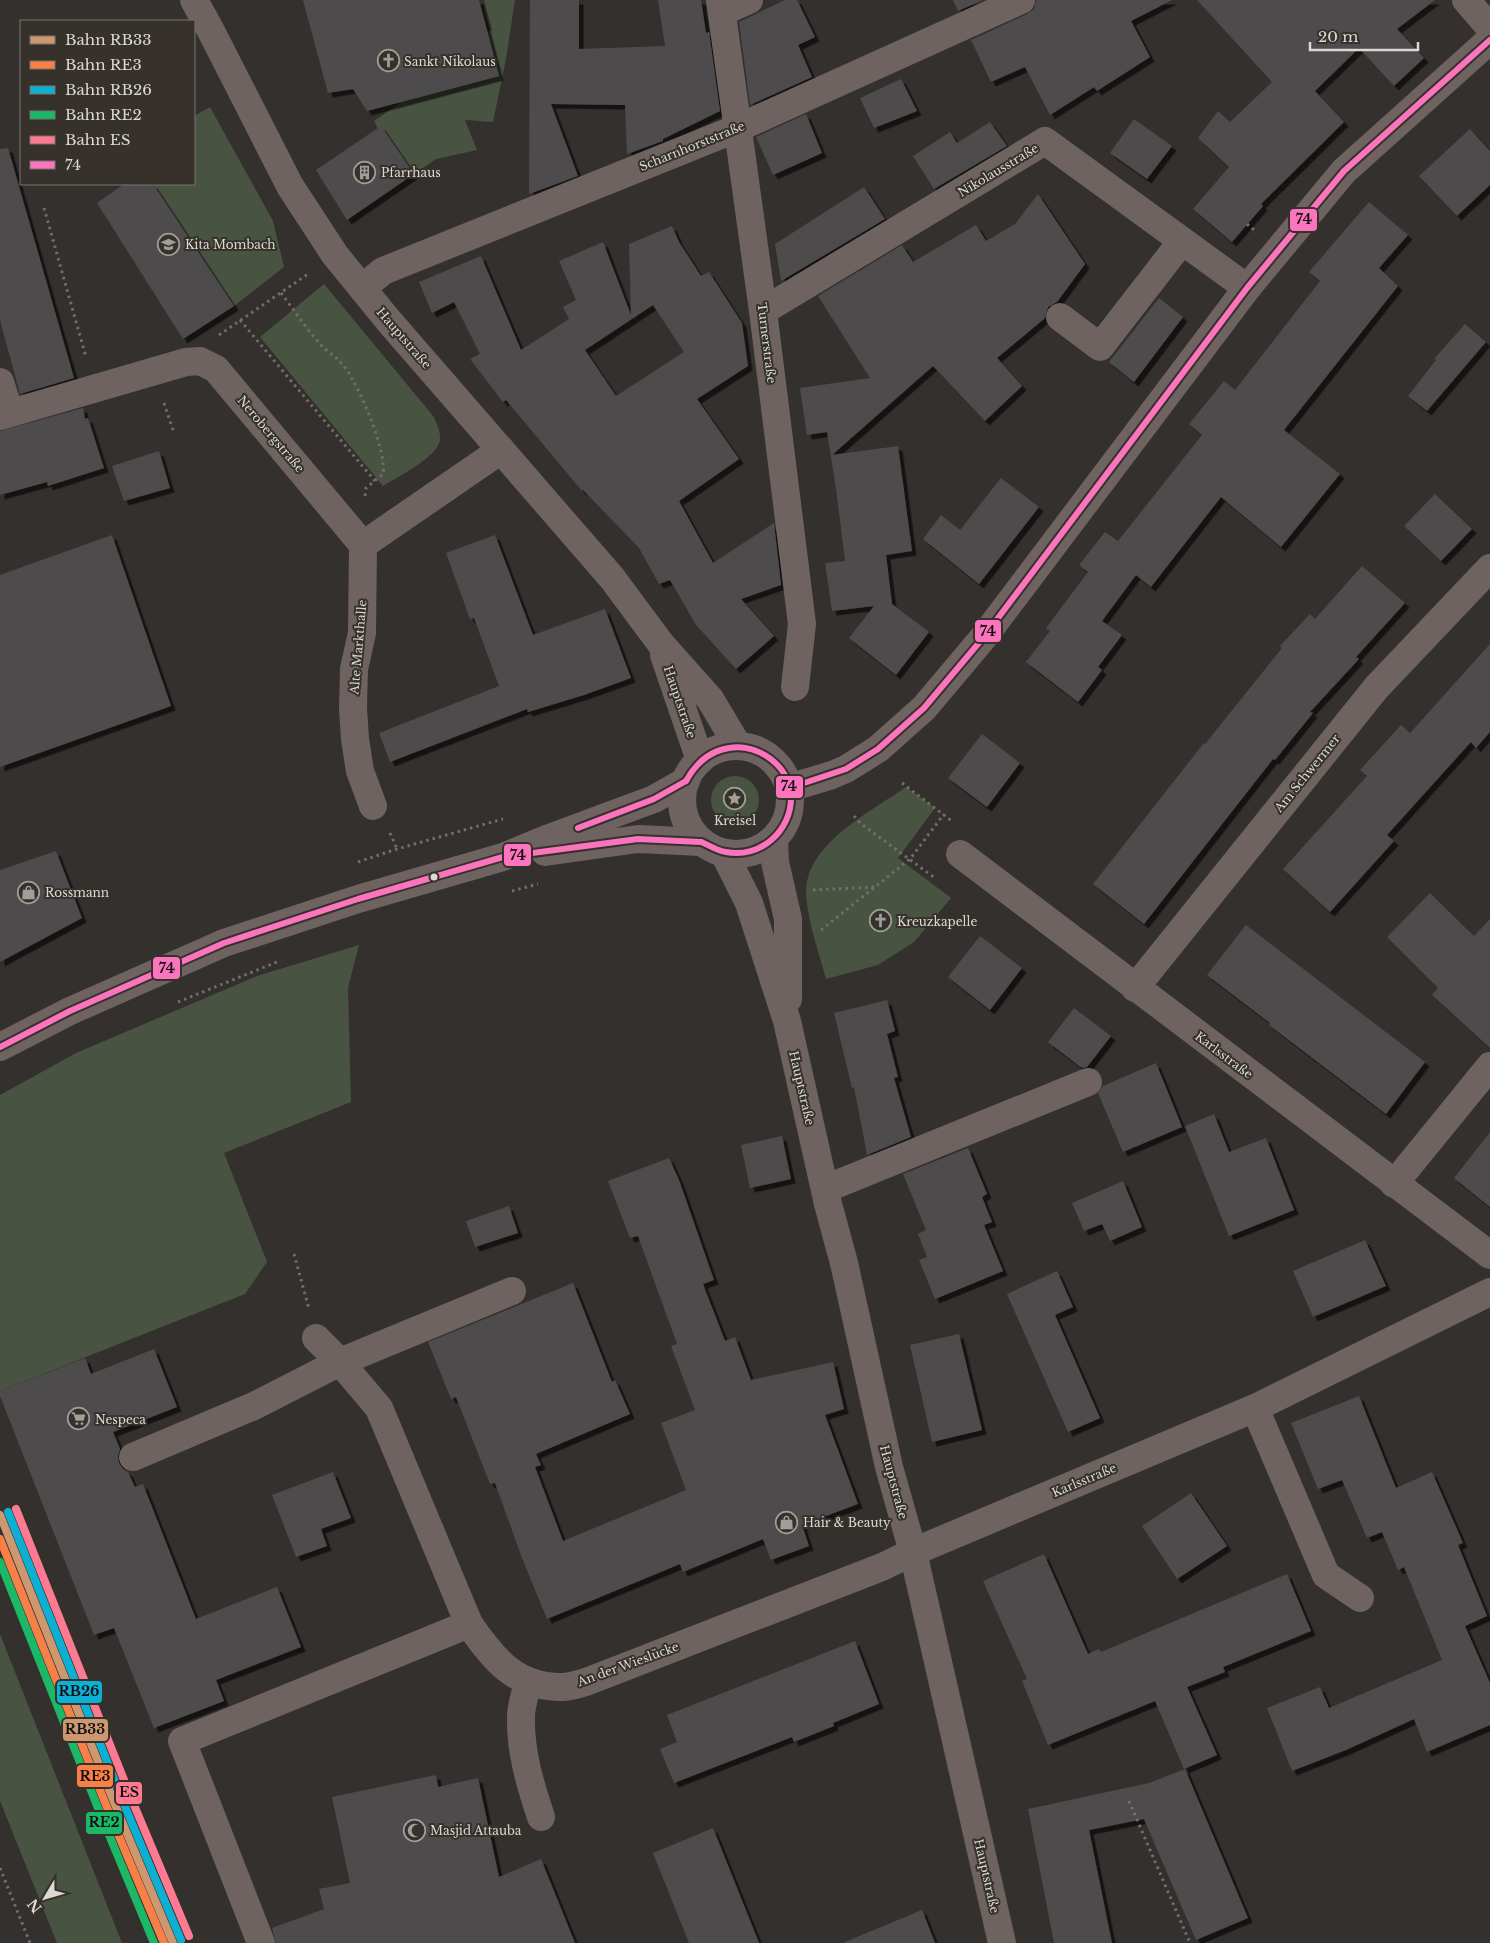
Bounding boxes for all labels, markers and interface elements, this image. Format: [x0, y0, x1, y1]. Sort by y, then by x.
legend [20, 20, 195, 185]
scale bar [1310, 20, 1418, 52]
text: 20 m [1318, 27, 1358, 46]
text: Bahn RB33 [65, 30, 152, 49]
church icon: Sankt Nikolaus [376, 49, 400, 73]
place label: Sankt Nikolaus [404, 54, 496, 69]
text: Bahn RE3 [65, 55, 142, 74]
text: Bahn RB26 [65, 80, 152, 99]
text: Bahn RE2 [65, 105, 142, 124]
street label: Scharnhorststraße [637, 118, 747, 174]
text: Bahn ES [65, 130, 130, 149]
street label: Nikolausstraße [955, 140, 1041, 200]
text: 74 [65, 155, 81, 174]
building icon: Pfarrhaus [353, 160, 377, 184]
place label: Pfarrhaus [381, 165, 441, 180]
line badge: 74 [1289, 208, 1318, 232]
text: 74 [1296, 210, 1312, 228]
school or university icon: Kita Mombach [157, 232, 181, 256]
place label: Kita Mombach [185, 237, 276, 252]
street label: Turnerstraße [755, 302, 779, 384]
street label: Hauptstraße [373, 304, 435, 372]
street label: Nerobergstraße [234, 392, 308, 476]
street label: Alte Markthalle [346, 599, 370, 696]
line badge: 74 [974, 619, 1002, 643]
text: 74 [980, 622, 996, 640]
street label: Hauptstraße [661, 664, 699, 740]
street label: Am Schwermer [1270, 731, 1343, 816]
line badge: 74 [775, 775, 804, 799]
text: 74 [781, 777, 797, 795]
place icon: Kreisel [723, 787, 747, 811]
place label: Kreisel [714, 813, 756, 828]
line badge: 74 [503, 843, 532, 867]
text: 74 [510, 846, 526, 864]
unlabelled marker [429, 872, 439, 882]
shop icon: Rossmann [17, 880, 41, 904]
place label: Rossmann [45, 885, 109, 900]
church icon: Kreuzkapelle [869, 909, 893, 933]
place label: Kreuzkapelle [897, 914, 977, 929]
line badge: 74 [152, 956, 181, 980]
text: 74 [159, 959, 175, 977]
street label: Karlsstraße [1192, 1028, 1256, 1082]
street label: Hauptstraße [786, 1049, 818, 1127]
supermarket icon: Nespeca [67, 1407, 91, 1431]
place label: Nespeca [95, 1412, 146, 1427]
street label: Hauptstraße [877, 1443, 911, 1521]
street label: Karlsstraße [1050, 1460, 1119, 1500]
shop icon: Hair & Beauty [775, 1510, 799, 1534]
place label: Hair & Beauty [803, 1515, 891, 1530]
street label: An der Wieslücke [574, 1639, 681, 1690]
line badge: RB26 [56, 1680, 103, 1704]
text: RB26 [58, 1682, 100, 1700]
line badge: RB33 [62, 1718, 109, 1742]
text: RB33 [65, 1720, 105, 1738]
line badge: RE3 [76, 1764, 114, 1788]
text: RE3 [79, 1767, 111, 1785]
line badge: ES [115, 1781, 143, 1805]
text: ES [119, 1783, 139, 1801]
line badge: RE2 [85, 1811, 123, 1835]
text: RE2 [88, 1813, 120, 1831]
mosque icon: Masjid Attauba [402, 1818, 426, 1842]
place label: Masjid Attauba [430, 1823, 522, 1838]
street label: Hauptstraße [971, 1837, 1003, 1915]
north arrow [20, 1873, 70, 1923]
text: N [24, 1895, 46, 1917]

